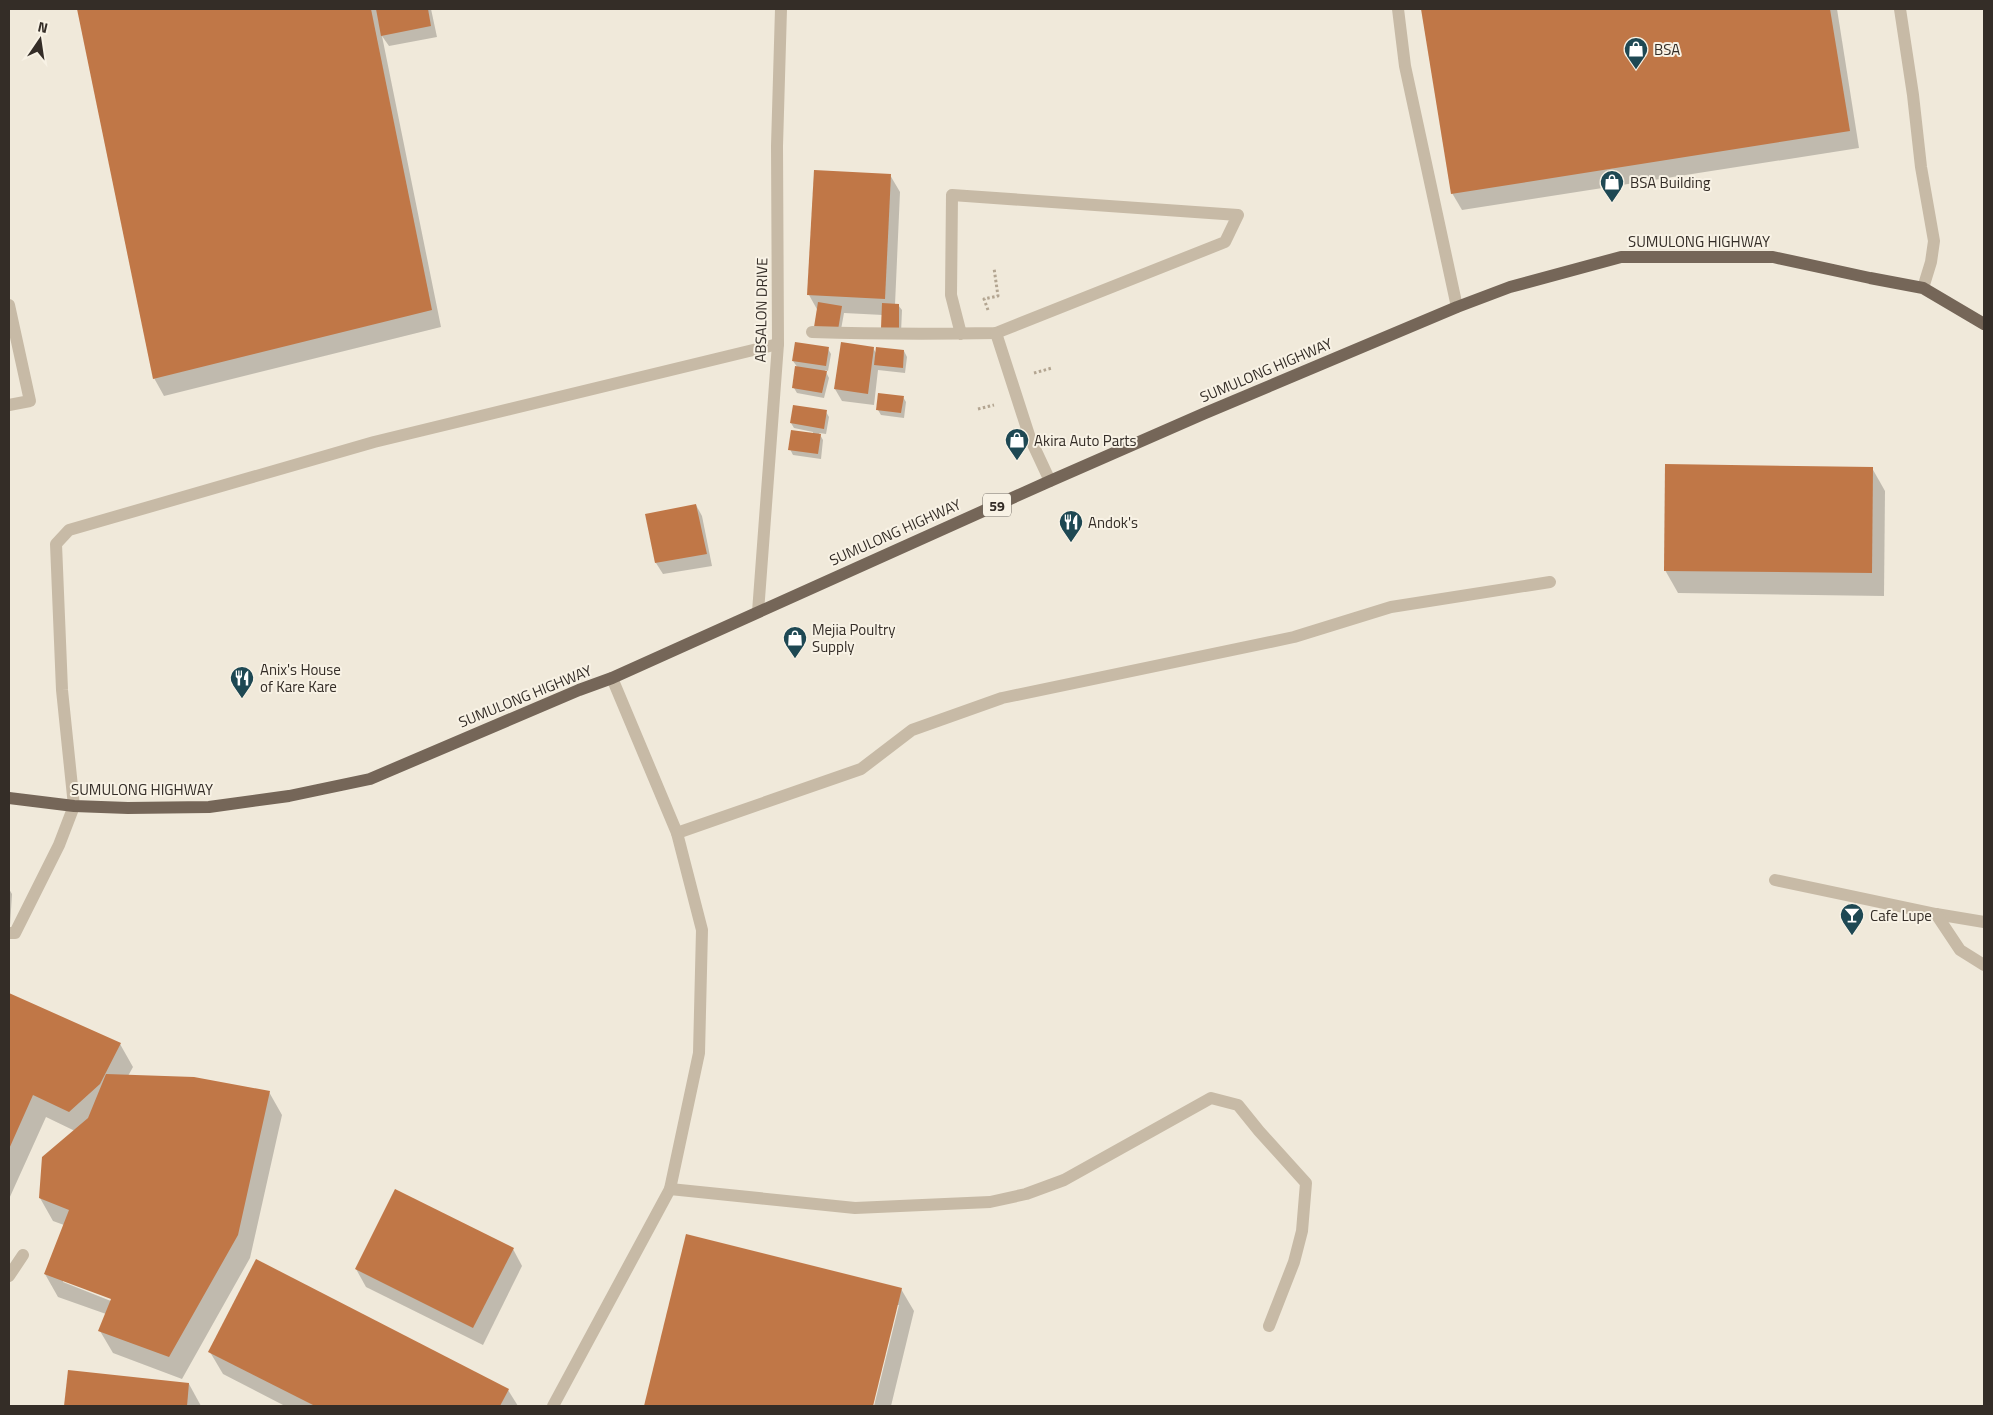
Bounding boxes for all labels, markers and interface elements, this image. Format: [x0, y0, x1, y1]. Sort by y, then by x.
north arrow [15, 15, 65, 65]
text: N [36, 16, 50, 38]
shop icon: BSA [1623, 36, 1649, 70]
place label: BSA [1654, 38, 1680, 61]
shop icon: BSA Building [1599, 169, 1625, 203]
place label: BSA Building [1630, 171, 1711, 194]
street label: SUMULONG HIGHWAY [1628, 230, 1770, 253]
street label: ABSALON DRIVE [749, 257, 773, 363]
street label: SUMULONG HIGHWAY [1196, 332, 1336, 408]
shop icon: Akira Auto Parts [1004, 427, 1030, 461]
place label: Akira Auto Parts [1034, 429, 1137, 452]
street label: SUMULONG HIGHWAY [825, 493, 965, 571]
road number: 59 [983, 494, 1011, 516]
restaurant icon: Andok's [1058, 509, 1084, 543]
place label: Andok's [1088, 511, 1138, 534]
place label: Mejia Poultry Supply [812, 618, 895, 658]
shop icon: Mejia Poultry Supply [782, 625, 808, 659]
place label: Anix's House of Kare Kare [260, 658, 341, 698]
street label: SUMULONG HIGHWAY [455, 659, 595, 733]
restaurant icon: Anix's House of Kare Kare [229, 665, 255, 699]
street label: SUMULONG HIGHWAY [71, 778, 213, 801]
bar icon: Cafe Lupe [1839, 902, 1865, 936]
place label: Cafe Lupe [1870, 904, 1932, 927]

